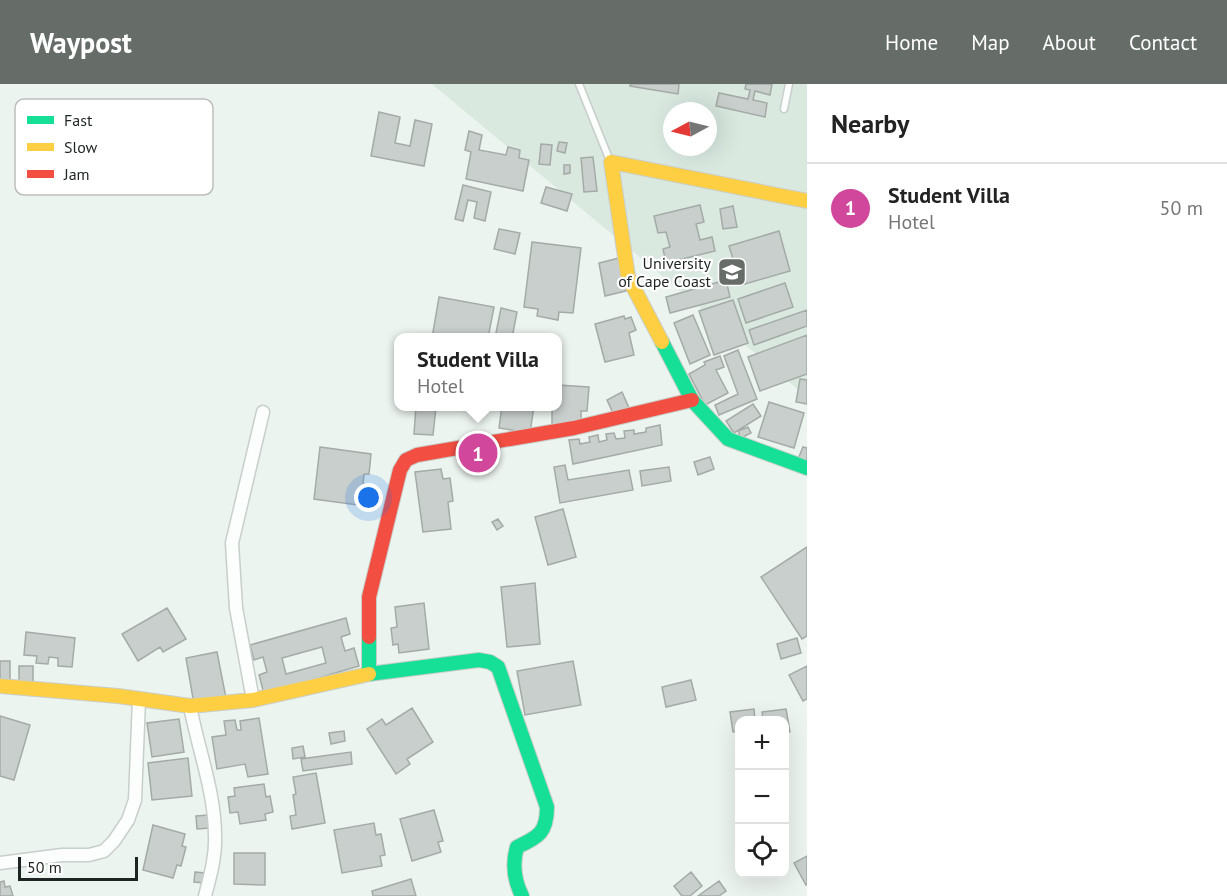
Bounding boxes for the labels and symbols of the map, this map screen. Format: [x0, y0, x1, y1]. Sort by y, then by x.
legend [15, 99, 213, 195]
north arrow [663, 102, 717, 156]
text: Fast [64, 110, 93, 130]
text: Slow [64, 137, 98, 157]
text: Jam [63, 164, 90, 184]
place label: University of Cape Coast [618, 253, 712, 291]
school or university icon: University of Cape Coast [716, 256, 748, 288]
pin: 1 [458, 430, 498, 476]
your location [354, 483, 383, 512]
scale bar [18, 854, 138, 882]

